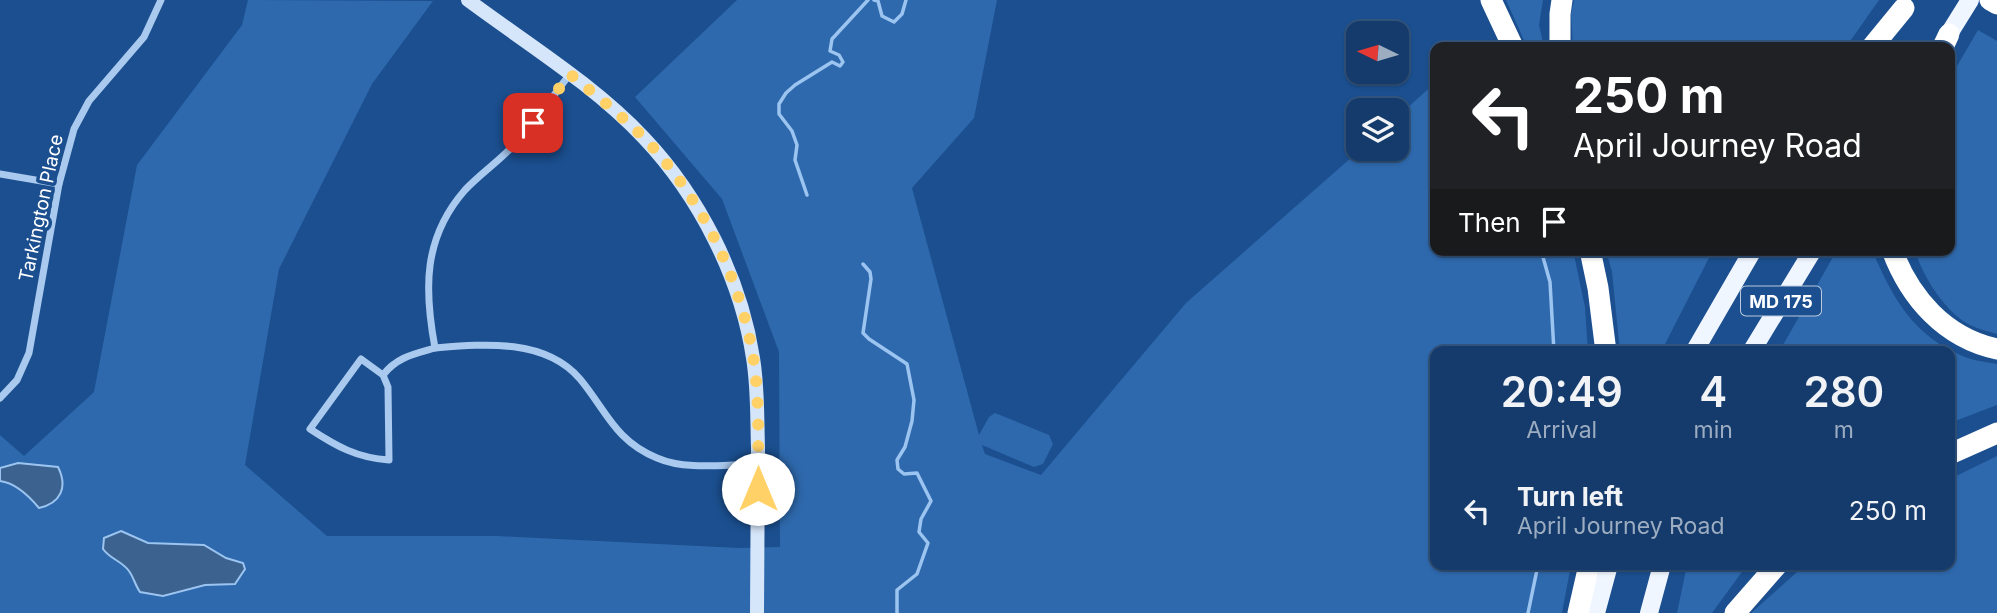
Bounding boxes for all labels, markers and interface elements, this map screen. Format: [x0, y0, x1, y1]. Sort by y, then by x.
north arrow [1346, 21, 1409, 84]
map controls [1346, 21, 1409, 161]
text: 250 m [1573, 66, 1725, 125]
icon: left [1458, 70, 1549, 161]
pin [503, 93, 563, 153]
button: layers [1346, 98, 1409, 161]
icon: arrive [514, 104, 552, 142]
text: April Journey Road [1573, 126, 1862, 165]
street label: Tarkington Place [14, 132, 68, 284]
icon: arrive [1535, 203, 1573, 241]
text: Then [1458, 207, 1521, 238]
road number: MD 175 [1741, 286, 1821, 316]
text: 20:49 [1501, 366, 1623, 417]
text: 4 [1699, 366, 1727, 417]
text: 280 [1804, 366, 1884, 417]
text: Arrival [1526, 416, 1597, 444]
text: min [1694, 416, 1733, 444]
text: m [1834, 416, 1854, 444]
position arrow [721, 452, 795, 526]
text: Turn left [1517, 481, 1623, 512]
icon: left [1458, 492, 1496, 530]
text: 250 m [1849, 495, 1927, 526]
text: April Journey Road [1517, 512, 1725, 540]

